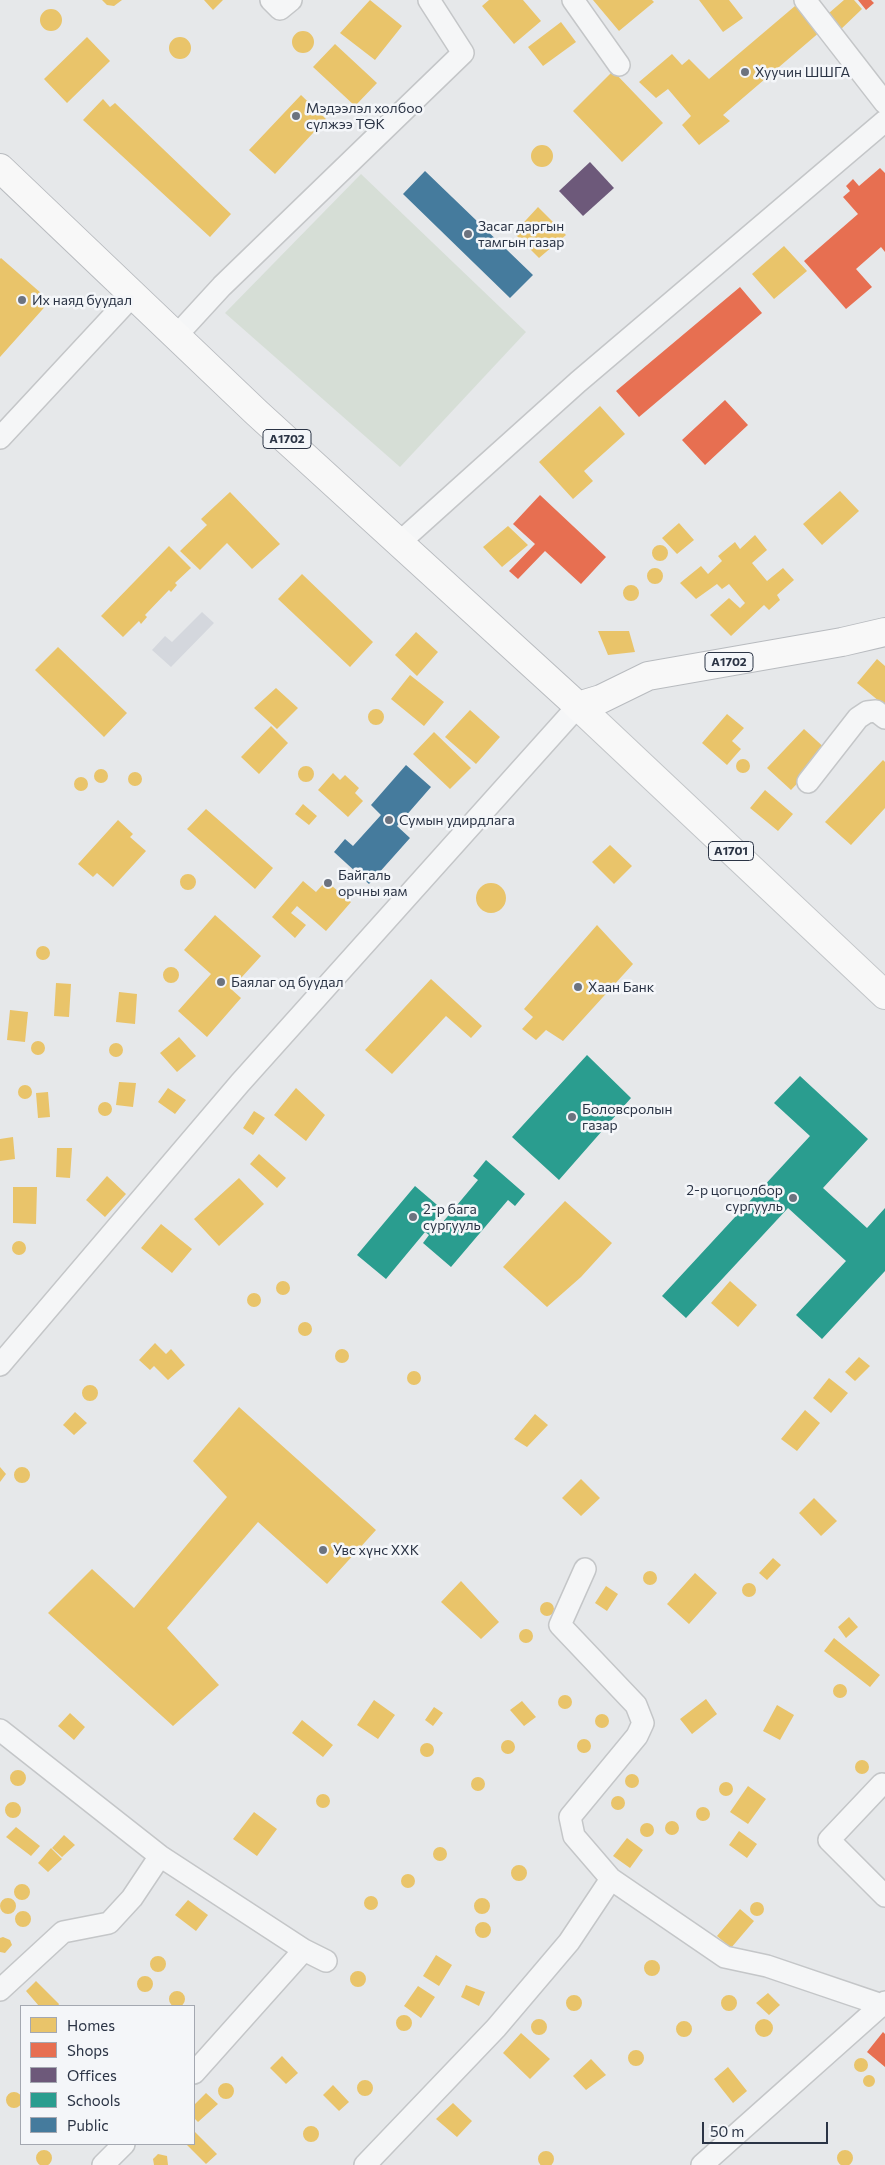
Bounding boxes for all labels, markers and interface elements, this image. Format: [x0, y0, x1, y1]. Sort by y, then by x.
place label: Хуучин ШШГА [755, 64, 850, 80]
marker: Хуучин ШШГА [739, 66, 751, 78]
place label: Мэдээлэл холбоо сүлжээ ТӨК [306, 100, 423, 132]
marker: Мэдээлэл холбоо сүлжээ ТӨК [290, 110, 302, 122]
place label: Засаг даргын тамгын газар [478, 218, 564, 250]
marker: Засаг даргын тамгын газар [462, 228, 474, 240]
place label: Их наяд буудал [32, 292, 132, 308]
marker: Их наяд буудал [16, 294, 28, 306]
road number: A1702 [263, 429, 311, 448]
road number: A1702 [705, 652, 753, 672]
place label: Сумын удирдлага [399, 812, 515, 828]
marker: Сумын удирдлага [383, 814, 395, 826]
road number: A1701 [708, 841, 754, 860]
place label: Байгаль орчны яам [338, 867, 407, 900]
marker: Байгаль орчны яам [322, 877, 334, 889]
place label: Баялаг од буудал [231, 974, 344, 990]
marker: Баялаг од буудал [215, 976, 227, 988]
place label: Хаан Банк [588, 979, 654, 995]
marker: Хаан Банк [572, 981, 584, 993]
place label: Боловсролын газар [582, 1101, 672, 1134]
marker: Боловсролын газар [566, 1111, 578, 1123]
place label: 2-р цогцолбор сургууль [686, 1182, 783, 1214]
marker: 2-р цогцолбор сургууль [787, 1192, 799, 1204]
place label: 2-р бага сургууль [423, 1201, 481, 1234]
marker: 2-р бага сургууль [407, 1211, 419, 1223]
place label: Увс хүнс ХХК [333, 1542, 419, 1558]
marker: Увс хүнс ХХК [317, 1544, 329, 1556]
legend [20, 2005, 195, 2145]
text: Homes [67, 2016, 115, 2034]
text: Shops [67, 2041, 109, 2059]
text: Offices [67, 2066, 117, 2084]
text: Schools [67, 2091, 120, 2109]
scale bar [705, 2112, 831, 2144]
text: Public [67, 2116, 109, 2134]
text: 50 m [710, 2122, 744, 2140]

